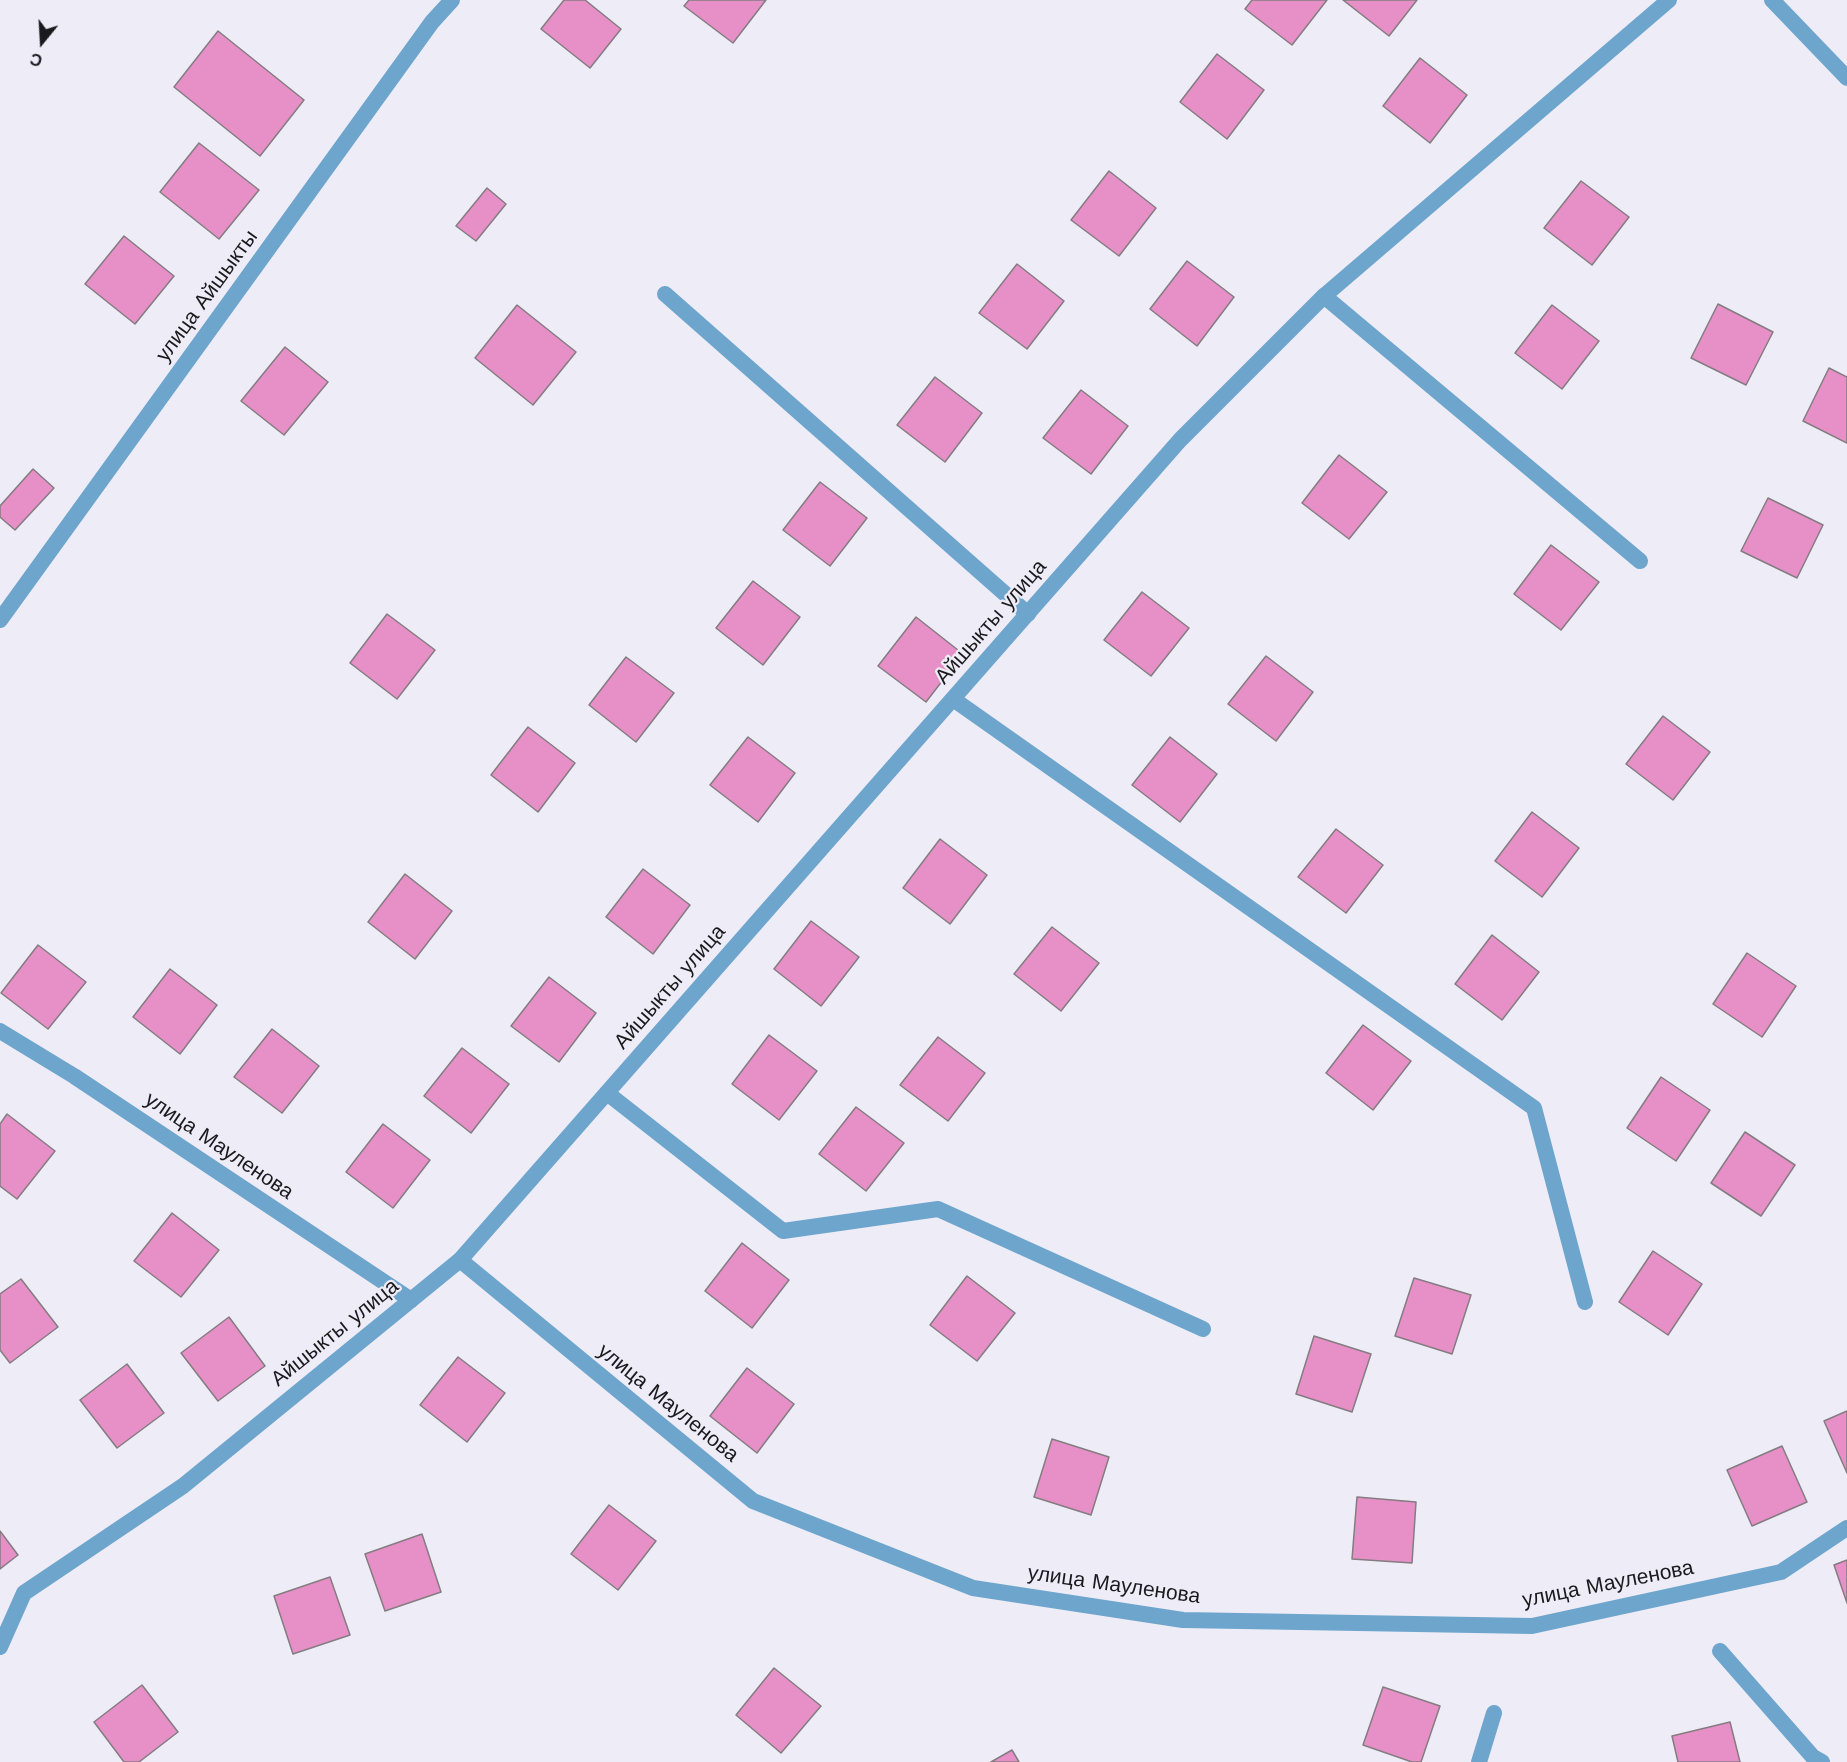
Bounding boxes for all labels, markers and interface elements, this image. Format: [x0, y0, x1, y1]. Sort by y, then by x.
north arrow [12, 12, 72, 72]
text: С [28, 49, 45, 70]
street label: улица Айшыкты [151, 225, 263, 367]
street label: Айшыкты улица [930, 555, 1052, 689]
street label: Айшыкты улица [609, 920, 731, 1054]
street label: улица Мауленова [140, 1087, 298, 1205]
street label: Айшыкты улица [266, 1274, 404, 1392]
street label: улица Мауленова [592, 1338, 744, 1468]
street label: улица Мауленова [1520, 1555, 1696, 1613]
street label: улица Мауленова [1026, 1560, 1202, 1610]

